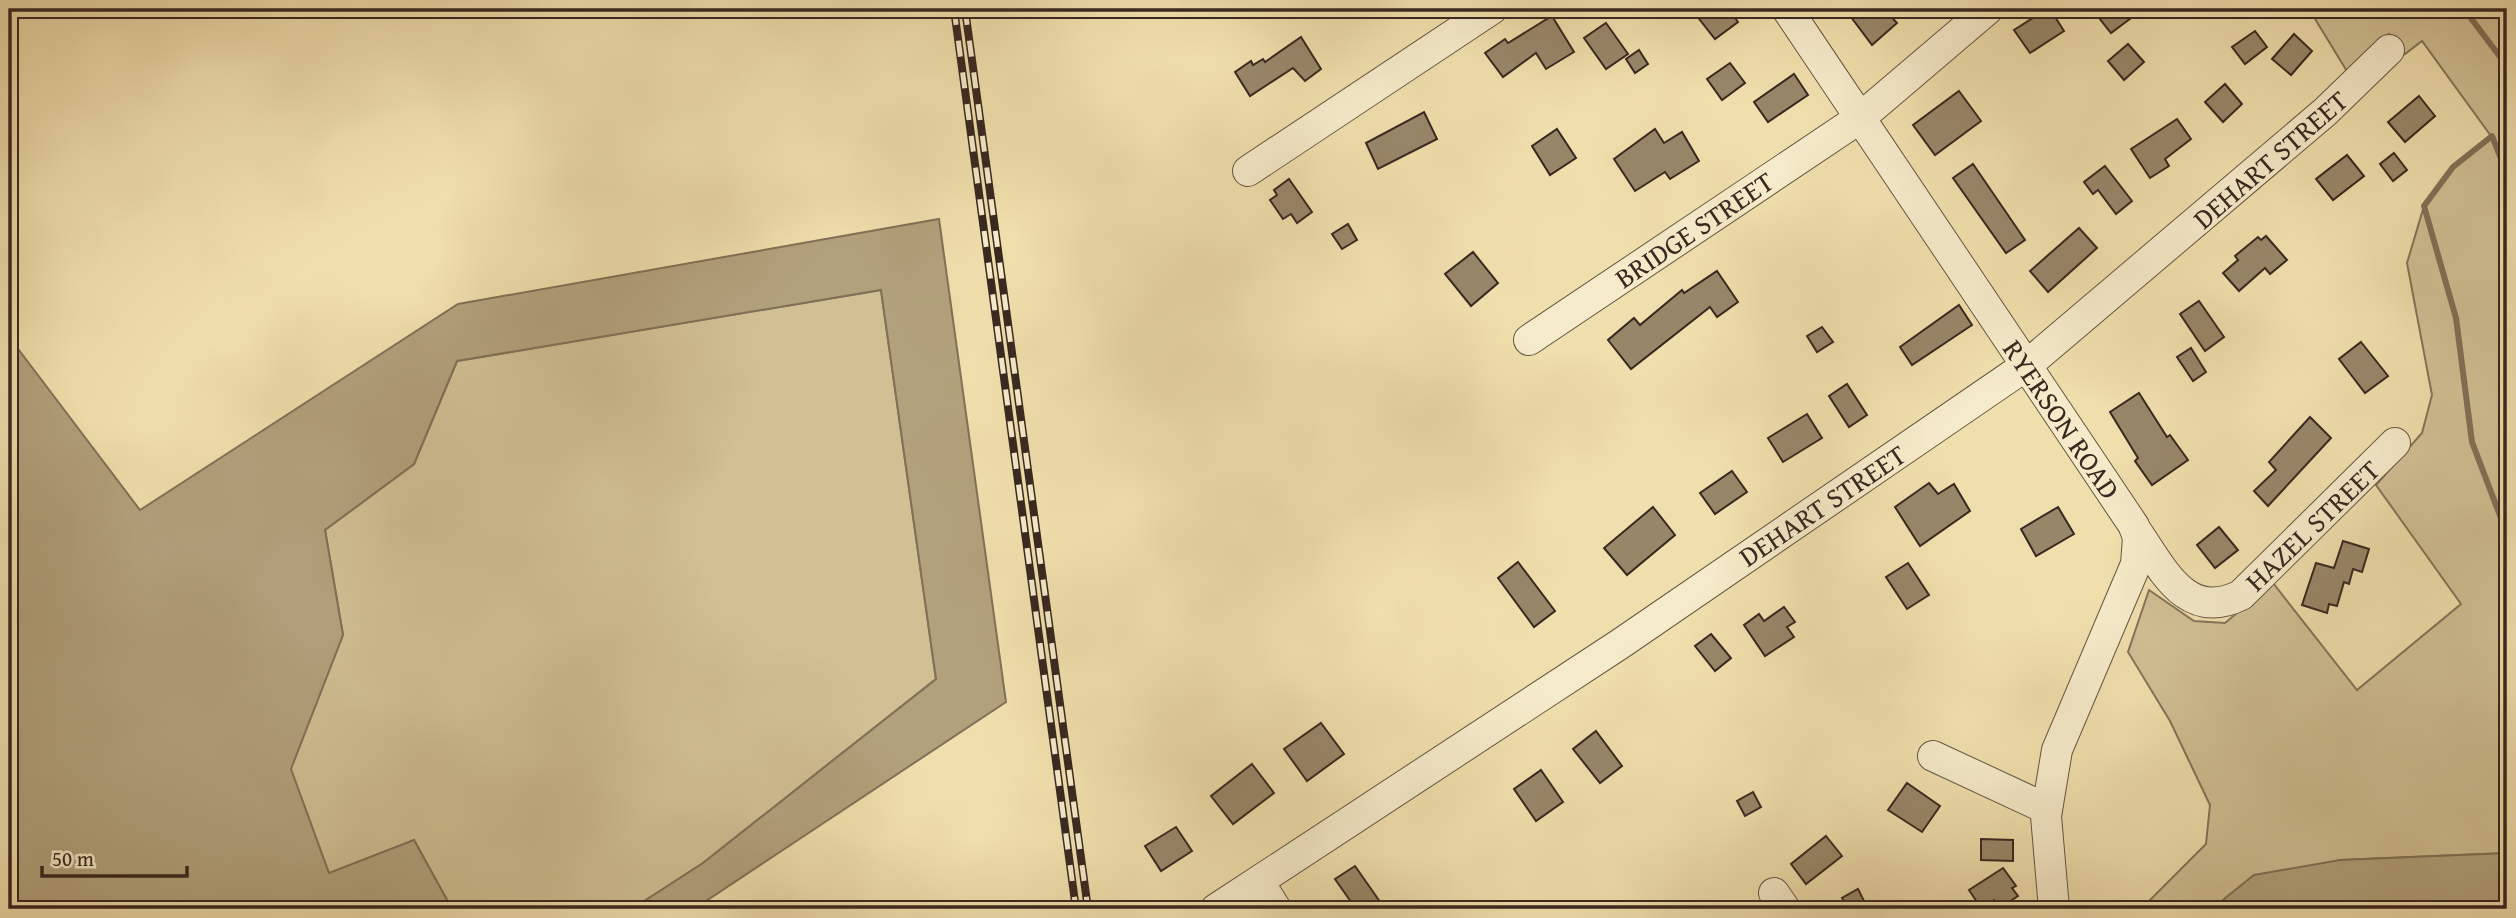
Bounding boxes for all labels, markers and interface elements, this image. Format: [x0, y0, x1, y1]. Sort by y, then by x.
street label: DEHART STREET [2183, 80, 2357, 238]
street label: BRIDGE STREET [1606, 160, 1782, 297]
street label: RYERSON ROAD [1993, 331, 2131, 507]
street label: DEHART STREET [1730, 434, 1914, 576]
street label: HAZEL STREET [2235, 450, 2389, 600]
scale bar [42, 834, 187, 878]
text: 50 m [52, 843, 94, 874]

